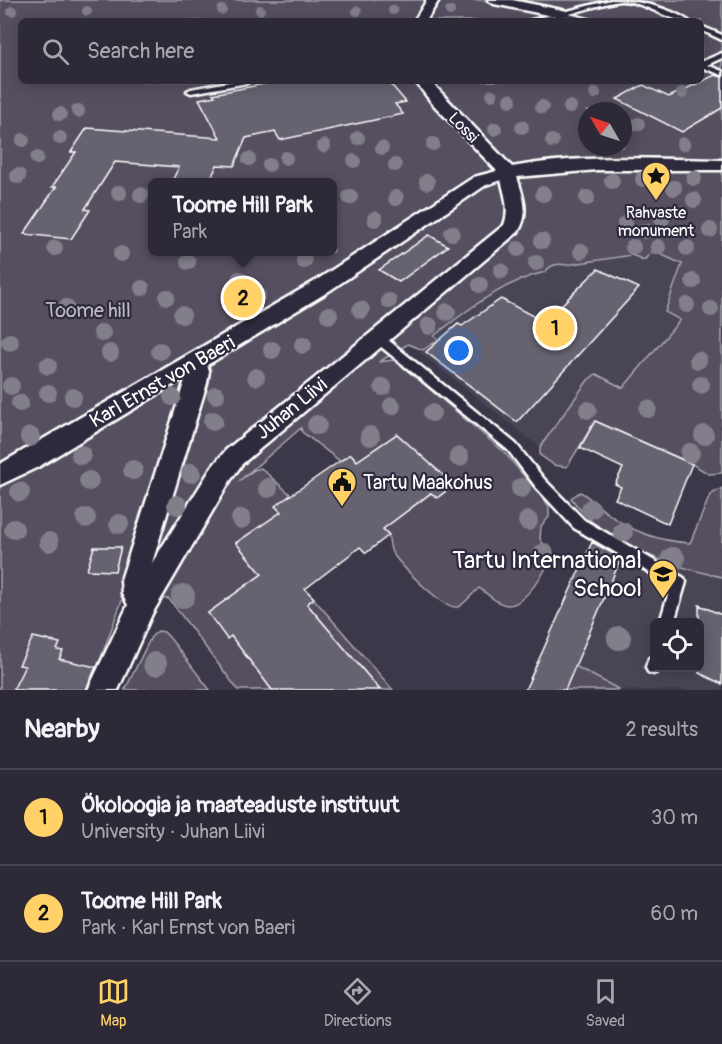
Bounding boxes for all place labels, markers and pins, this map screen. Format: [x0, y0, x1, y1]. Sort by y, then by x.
place icon: Rahvaste monument [640, 160, 672, 202]
place label: Rahvaste monument [618, 203, 695, 241]
pin: 2 [224, 276, 262, 320]
pin: 1 [536, 306, 574, 350]
public building icon: Tartu Maakohus [326, 466, 358, 508]
place label: Tartu Maakohus [363, 470, 492, 495]
place label: Tartu International School [452, 546, 642, 603]
school or university icon: Tartu International School [647, 558, 679, 600]

